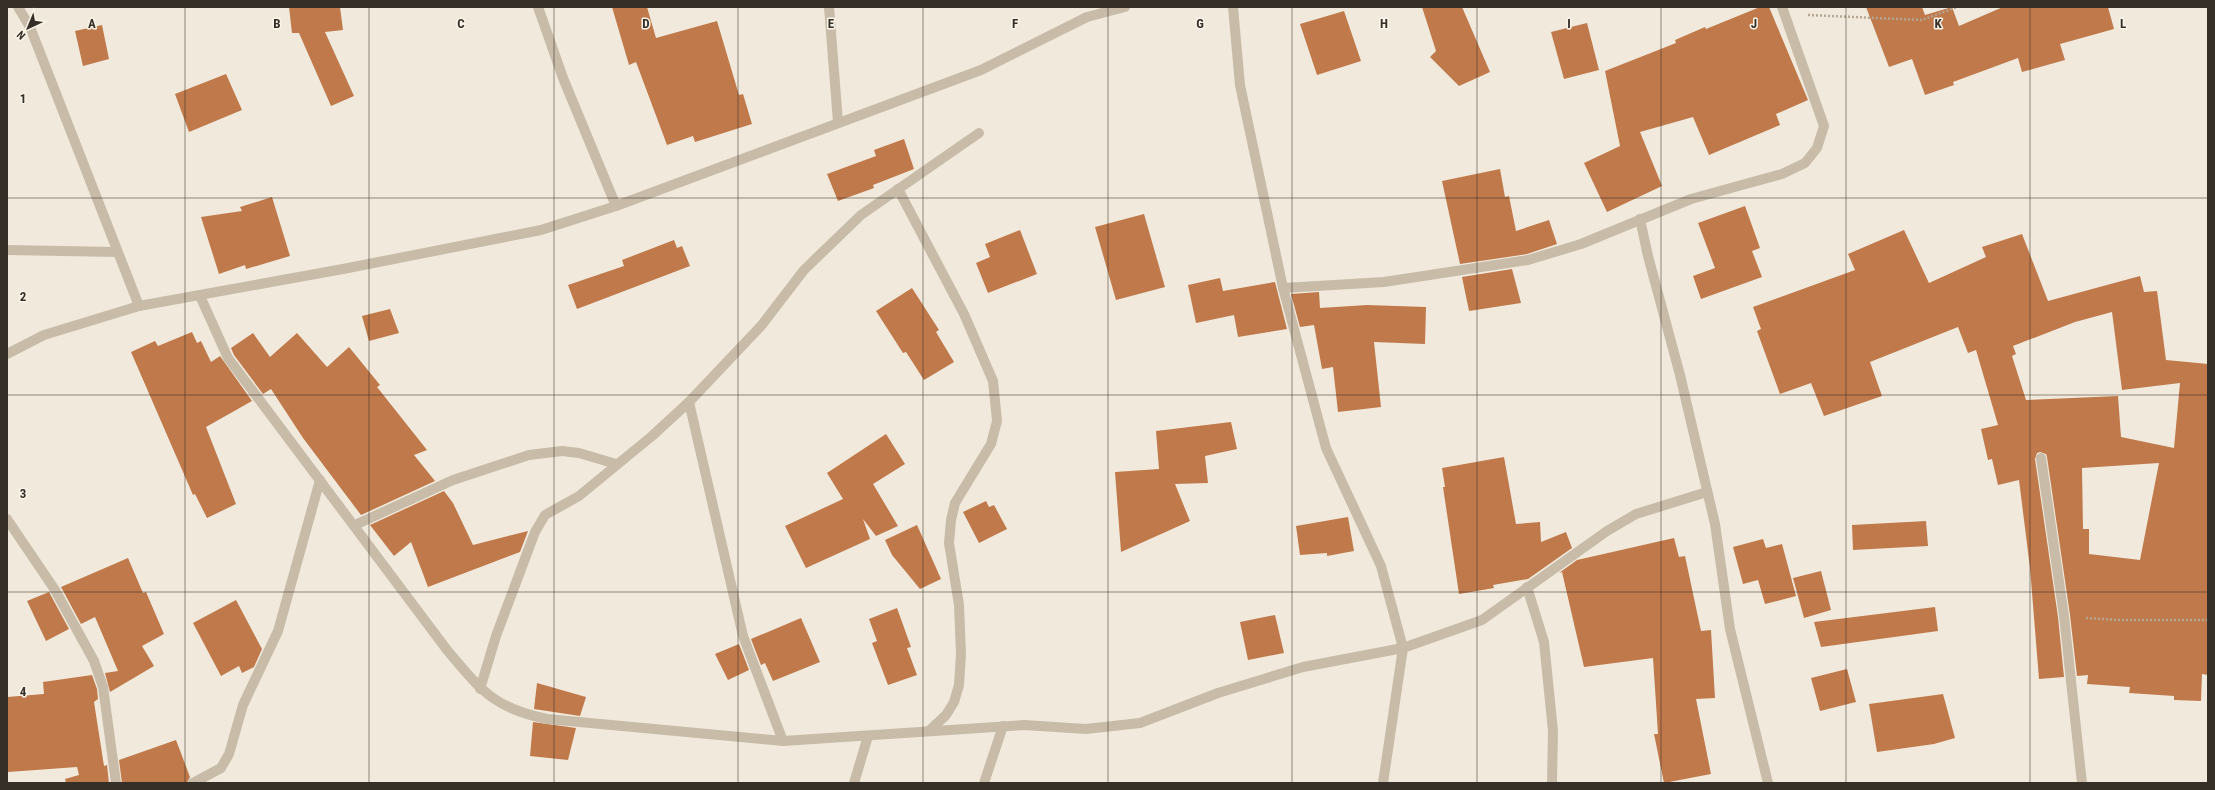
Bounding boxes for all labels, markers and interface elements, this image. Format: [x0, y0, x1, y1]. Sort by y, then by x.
north arrow [8, 8, 48, 48]
text: A [88, 16, 96, 31]
text: B [273, 16, 281, 31]
text: C [457, 16, 465, 31]
text: D [642, 16, 650, 31]
text: E [828, 16, 835, 31]
text: F [1012, 16, 1018, 31]
text: G [1196, 16, 1204, 31]
text: H [1380, 16, 1388, 31]
text: I [1567, 16, 1571, 31]
text: J [1751, 16, 1757, 31]
text: K [1934, 16, 1942, 31]
text: L [2120, 16, 2126, 31]
text: N [14, 28, 28, 42]
text: 1 [20, 91, 26, 106]
text: 2 [20, 289, 27, 304]
text: 3 [20, 486, 26, 501]
text: 4 [20, 684, 27, 699]

